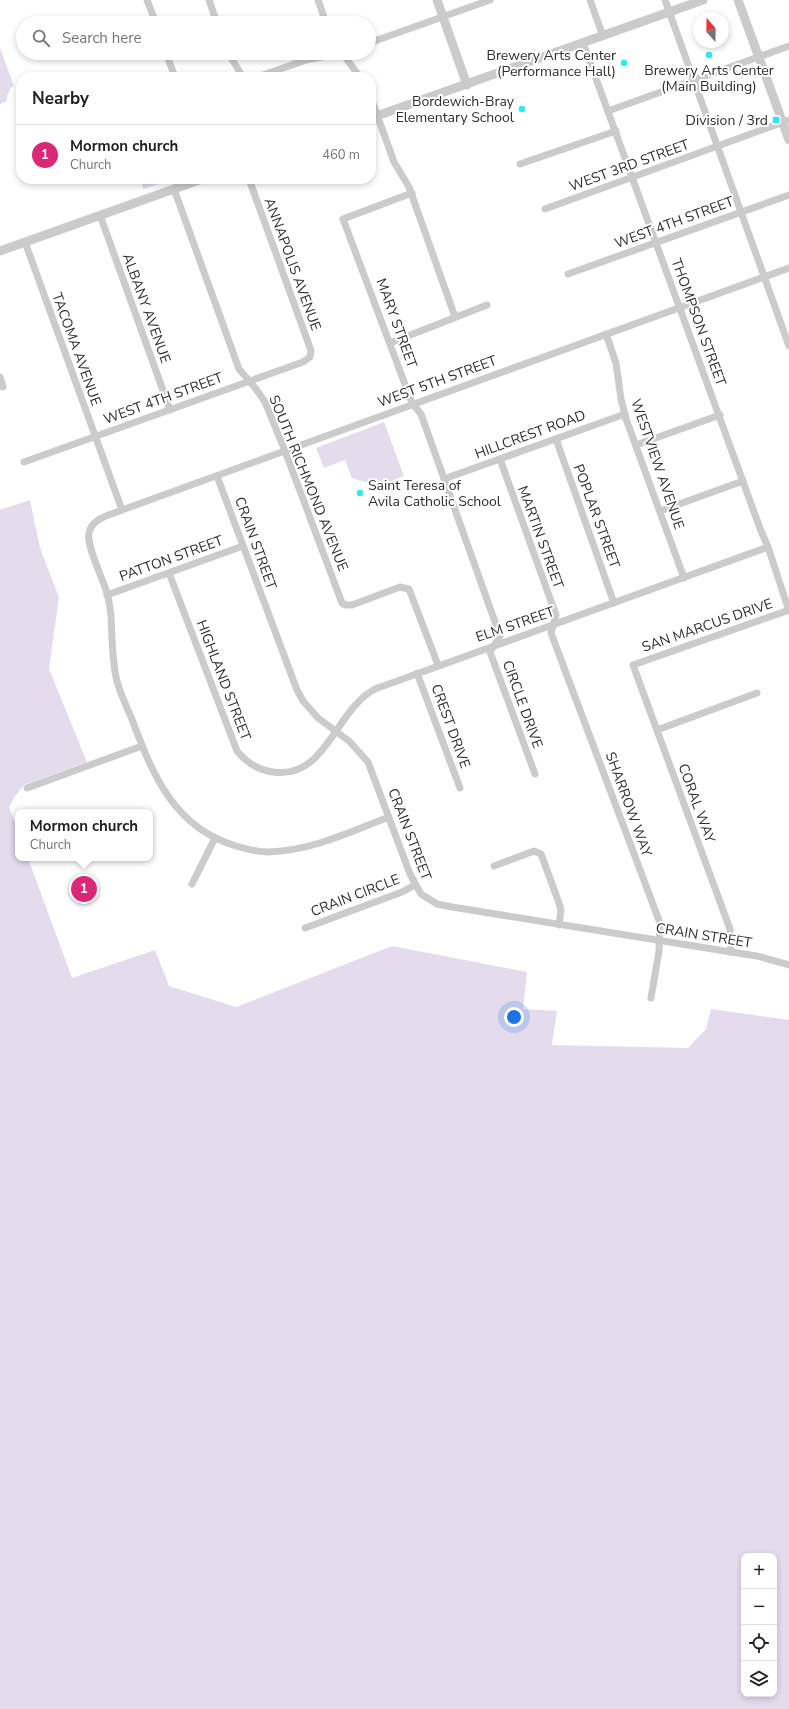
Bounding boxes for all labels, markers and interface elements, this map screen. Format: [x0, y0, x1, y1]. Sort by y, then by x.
north arrow [693, 12, 729, 48]
search box [16, 16, 376, 60]
icon: search [30, 27, 52, 49]
text: Search here [62, 28, 142, 48]
place label: Brewery Arts Center (Performance Hall) [486, 46, 616, 81]
marker: Brewery Arts Center (Main Building) [704, 50, 714, 60]
marker: Brewery Arts Center (Performance Hall) [619, 58, 629, 68]
place label: Brewery Arts Center (Main Building) [644, 61, 774, 96]
text: Nearby [32, 87, 89, 110]
place label: Bordewich-Bray Elementary School [396, 92, 515, 127]
marker: Bordewich-Bray Elementary School [517, 104, 527, 114]
place label: Division / 3rd [686, 111, 768, 130]
marker: Division / 3rd [771, 115, 781, 125]
street label: WEST 3RD STREET [567, 135, 692, 196]
text: Mormon church [70, 136, 178, 156]
text: 1 [41, 146, 49, 164]
text: 460 m [322, 146, 360, 164]
text: Church [70, 156, 111, 174]
street label: WEST 4TH STREET [612, 192, 737, 253]
street label: ANNAPOLIS AVENUE [260, 195, 325, 333]
street label: ALBANY AVENUE [118, 251, 175, 366]
street label: THOMPSON STREET [667, 256, 731, 389]
street label: MARY STREET [371, 276, 422, 371]
street label: TACOMA AVENUE [47, 290, 106, 408]
street label: WEST 5TH STREET [375, 351, 500, 412]
street label: WEST 4TH STREET [101, 368, 226, 429]
street label: SOUTH RICHMOND AVENUE [264, 392, 353, 574]
street label: WESTVIEW AVENUE [626, 396, 689, 532]
street label: HILLCREST ROAD [472, 406, 588, 463]
street label: POPLAR STREET [569, 461, 624, 571]
place label: Saint Teresa of Avila Catholic School [368, 476, 502, 511]
street label: MARTIN STREET [513, 483, 568, 592]
marker: Saint Teresa of Avila Catholic School [355, 488, 365, 498]
street label: CRAIN STREET [230, 494, 281, 593]
street label: PATTON STREET [117, 531, 226, 586]
street label: SAN MARCUS DRIVE [639, 594, 775, 657]
street label: ELM STREET [473, 602, 558, 647]
street label: HIGHLAND STREET [192, 617, 255, 744]
street label: CIRCLE DRIVE [498, 658, 547, 751]
street label: CREST DRIVE [426, 681, 475, 771]
street label: SHARROW WAY [601, 749, 656, 860]
street label: CORAL WAY [673, 761, 720, 846]
street label: CRAIN STREET [383, 785, 436, 883]
popup [15, 809, 153, 861]
text: Mormon church [30, 816, 138, 836]
text: Church [30, 836, 71, 854]
street label: CRAIN CIRCLE [308, 870, 402, 921]
pin: 1 [71, 874, 97, 904]
street label: CRAIN STREET [654, 919, 754, 953]
your location [504, 1007, 524, 1027]
map controls [741, 1553, 777, 1697]
button: + [741, 1553, 777, 1589]
button: − [741, 1589, 777, 1625]
button: locate [741, 1625, 777, 1661]
button: layers [741, 1661, 777, 1697]

